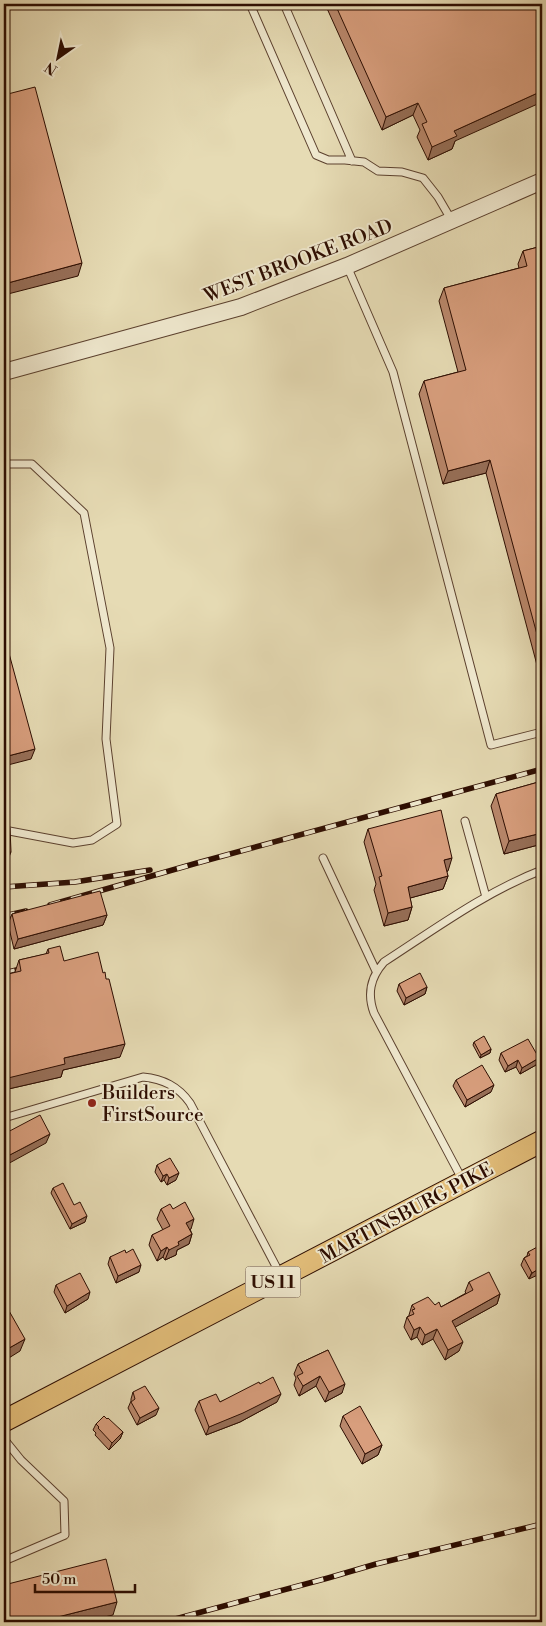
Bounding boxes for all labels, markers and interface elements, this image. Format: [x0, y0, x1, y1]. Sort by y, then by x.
north arrow [32, 32, 82, 82]
text: N [42, 57, 61, 79]
street label: WEST BROOKE ROAD [200, 214, 396, 308]
place label: Builders FirstSource [101, 1081, 204, 1127]
marker: Builders FirstSource [86, 1097, 98, 1109]
street label: MARTINSBURG PIKE [315, 1157, 497, 1269]
road number: US 11 [246, 1266, 300, 1298]
scale bar [35, 1561, 135, 1593]
text: 50 m [42, 1570, 76, 1589]

